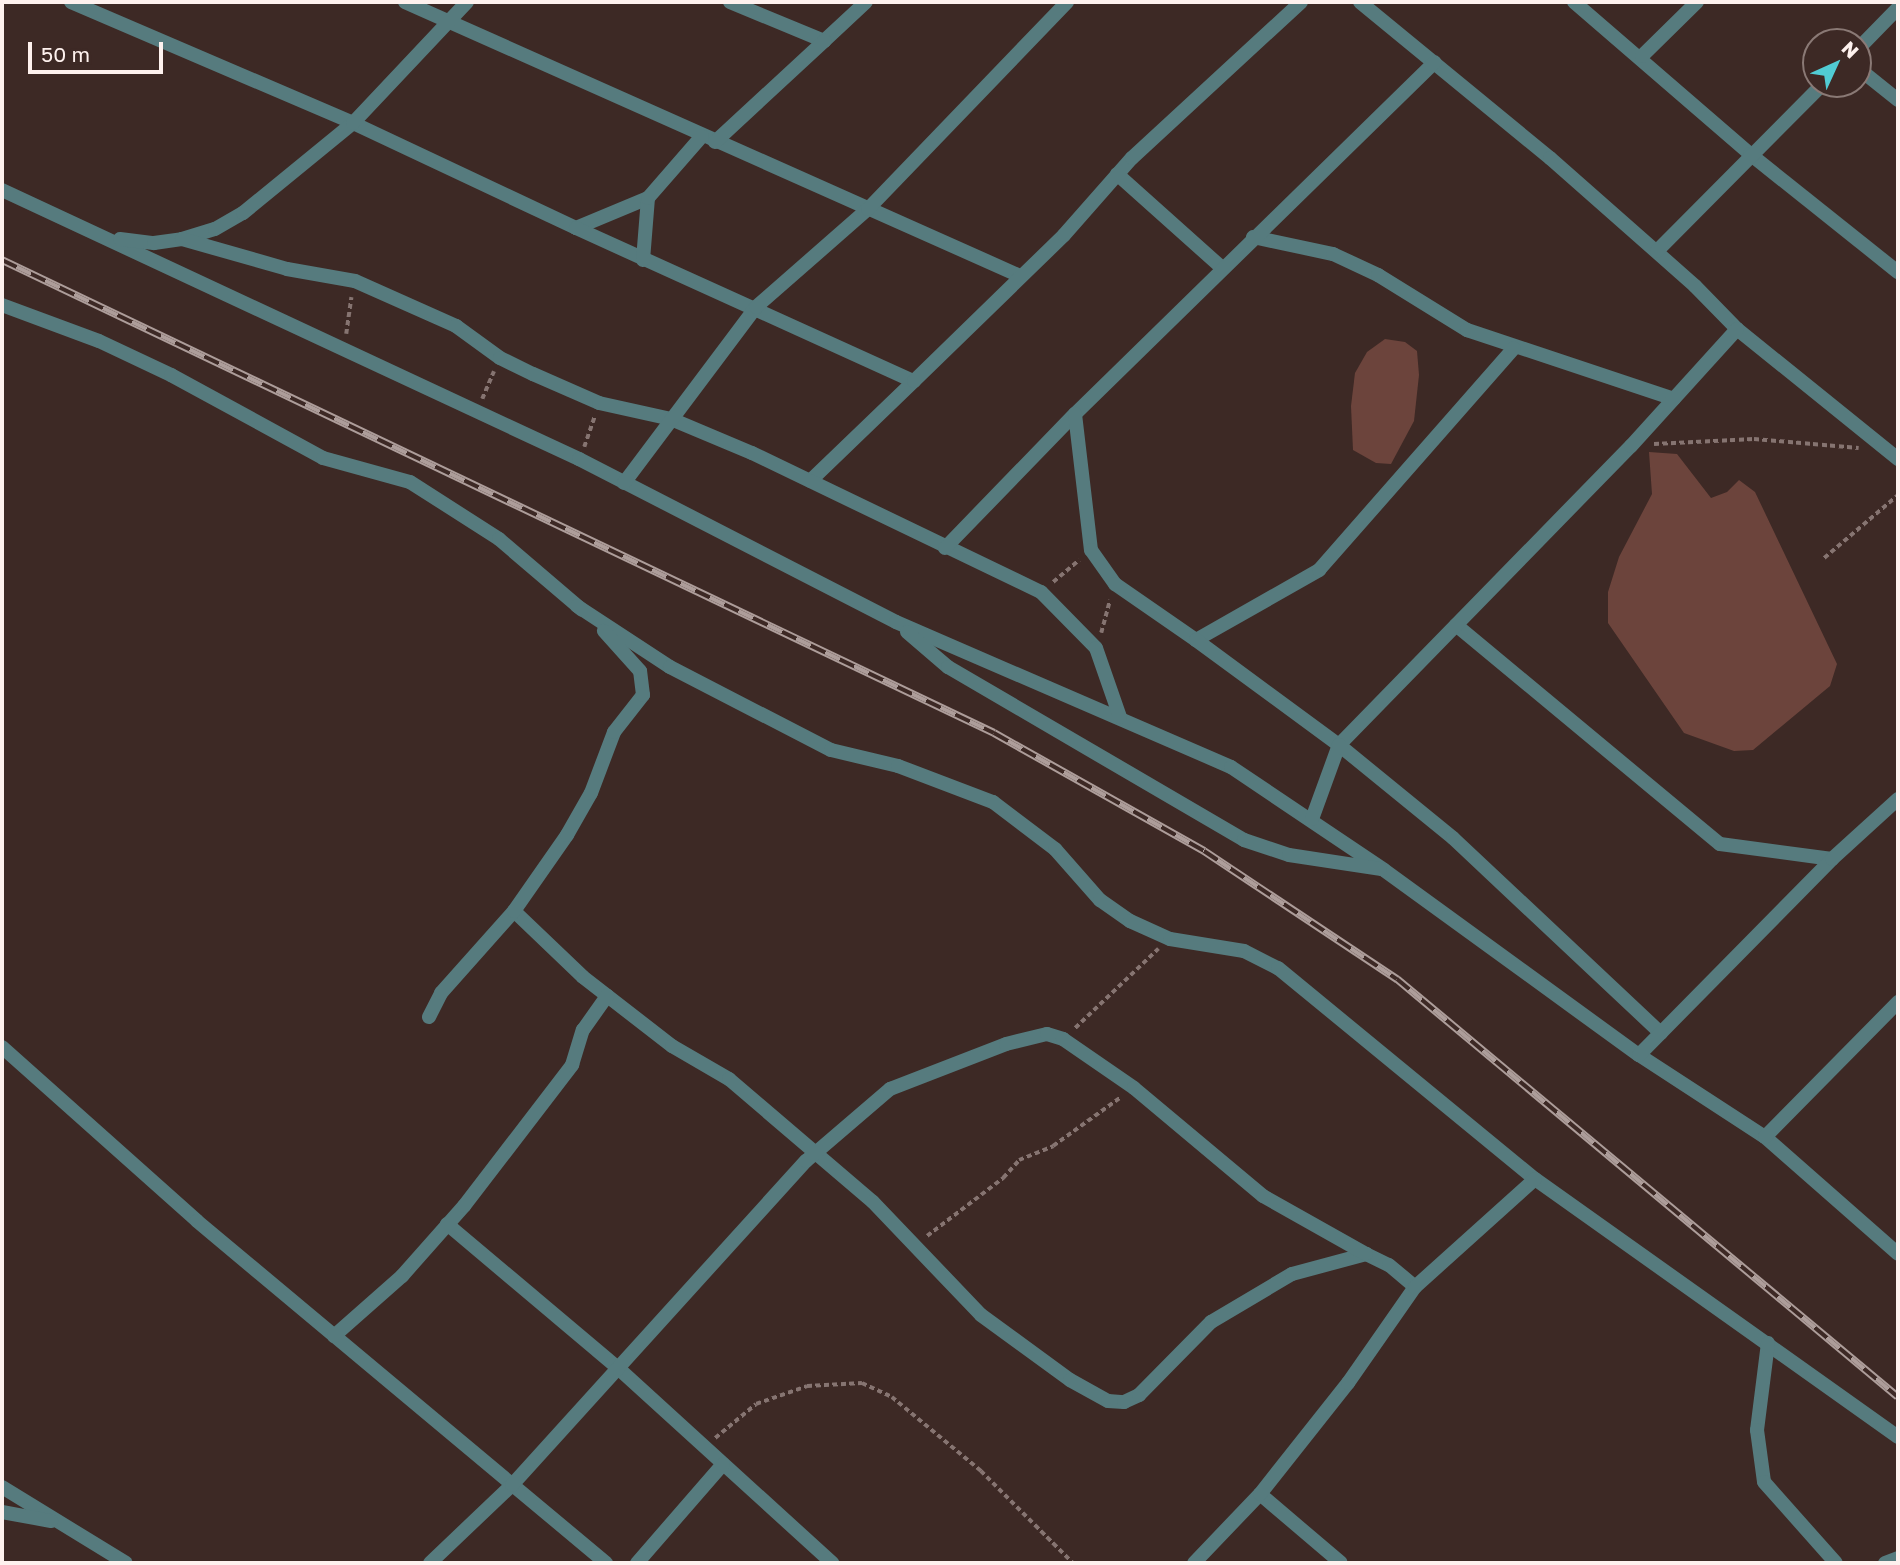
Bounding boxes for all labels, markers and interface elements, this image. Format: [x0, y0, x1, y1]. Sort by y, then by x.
scale bar [32, 28, 166, 72]
north arrow [1802, 28, 1872, 98]
text: N [1838, 36, 1864, 62]
text: 50 m [41, 41, 90, 67]

